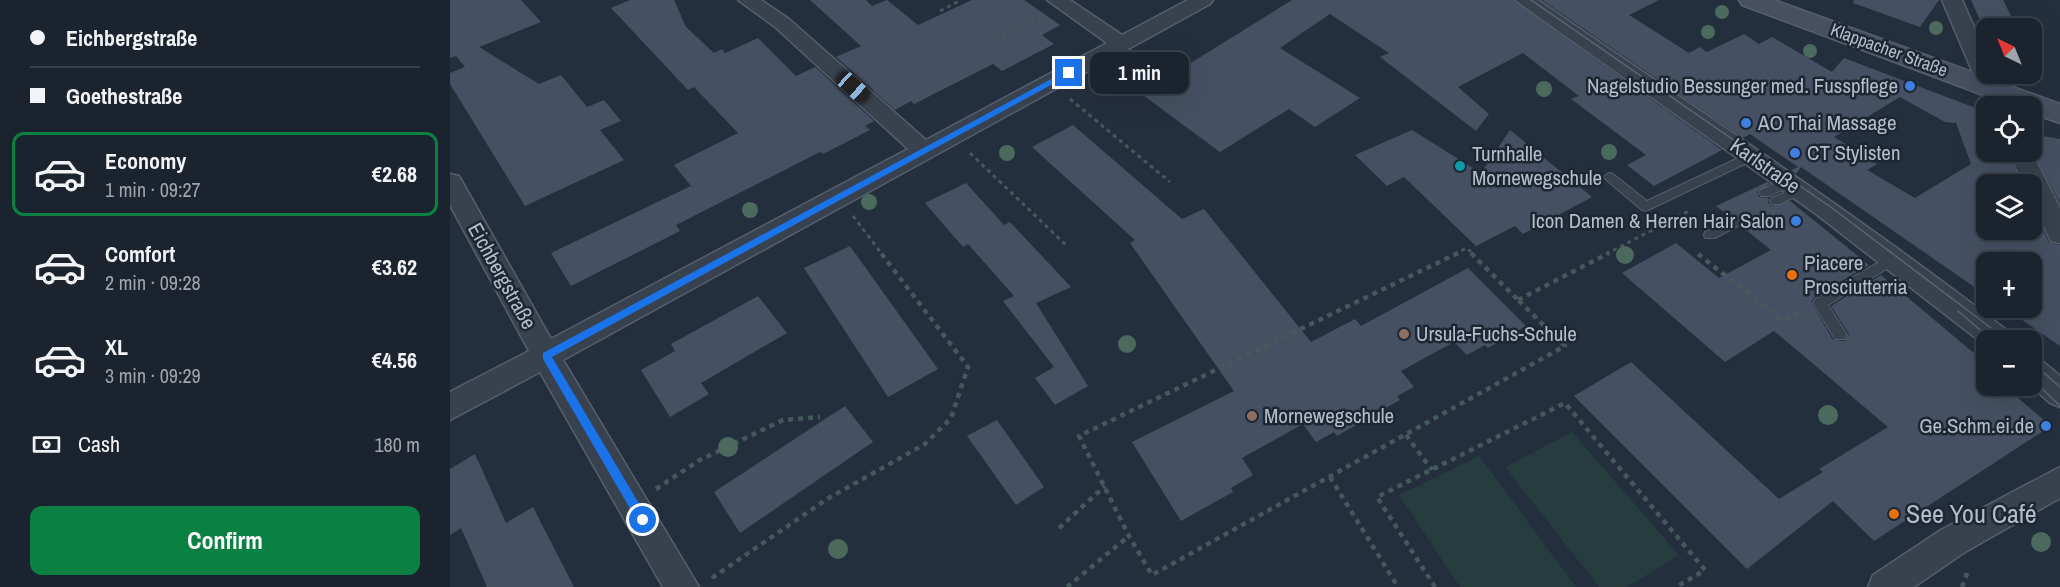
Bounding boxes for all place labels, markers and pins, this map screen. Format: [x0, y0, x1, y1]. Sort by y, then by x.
place label: Nagelstudio Bessunger med. Fusspflege [1587, 71, 1898, 100]
marker: Nagelstudio Bessunger med. Fusspflege [1903, 79, 1917, 93]
place label: AO Thai Massage [1757, 108, 1897, 137]
marker: AO Thai Massage [1739, 116, 1753, 130]
place label: CT Stylisten [1807, 138, 1901, 167]
place label: Turnhalle Mornewegschule [1472, 139, 1602, 192]
marker: CT Stylisten [1788, 146, 1802, 160]
marker: Turnhalle Mornewegschule [1453, 159, 1467, 173]
place label: Icon Damen & Herren Hair Salon [1531, 206, 1784, 235]
marker: Icon Damen & Herren Hair Salon [1789, 214, 1803, 228]
place label: Piacere Prosciutterria [1804, 248, 1908, 301]
marker: Piacere Prosciutterria [1785, 268, 1799, 282]
place label: Ursula-Fuchs-Schule [1416, 319, 1577, 348]
marker: Ursula-Fuchs-Schule [1397, 327, 1411, 341]
place label: Mornewegschule [1264, 401, 1394, 430]
marker: Mornewegschule [1245, 409, 1259, 423]
place label: Ge.Schm.ei.de [1919, 411, 2034, 440]
marker: Ge.Schm.ei.de [2039, 419, 2053, 433]
place label: See You Café [1906, 496, 2037, 531]
marker: See You Café [1887, 507, 1901, 521]

